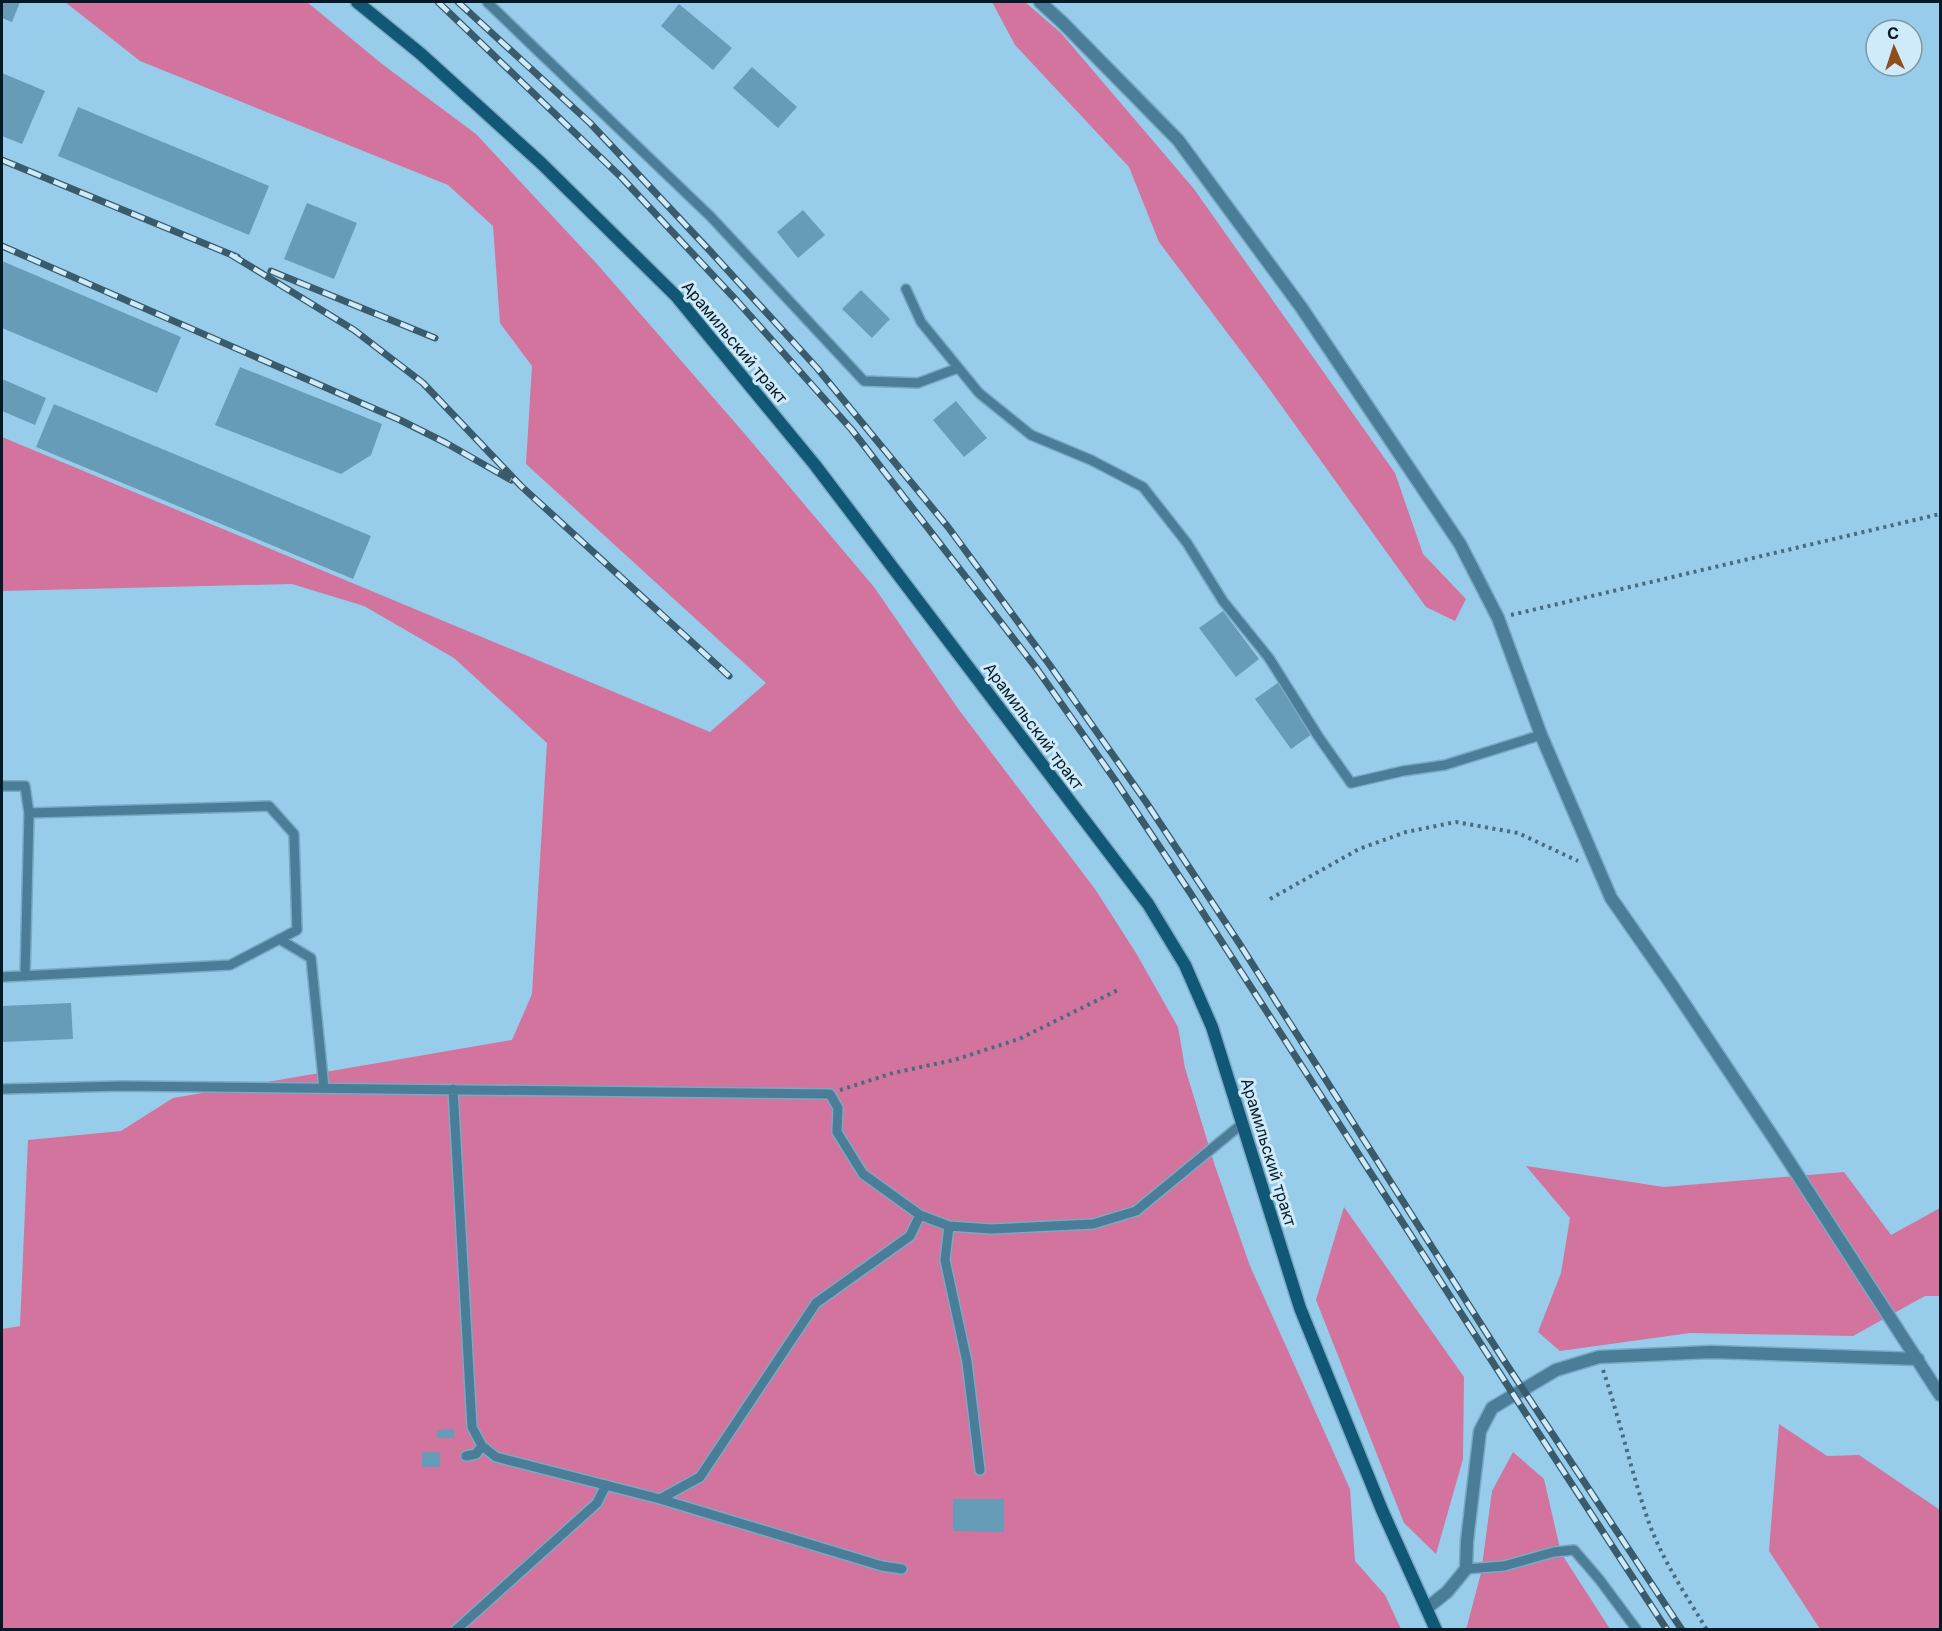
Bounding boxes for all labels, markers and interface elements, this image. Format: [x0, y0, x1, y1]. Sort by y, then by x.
north arrow [1864, 18, 1924, 78]
text: С [1887, 23, 1900, 43]
street label: Арамильский тракт [678, 277, 792, 408]
street label: Арамильский тракт [980, 659, 1089, 794]
street label: Арамильский тракт [1237, 1075, 1301, 1229]

